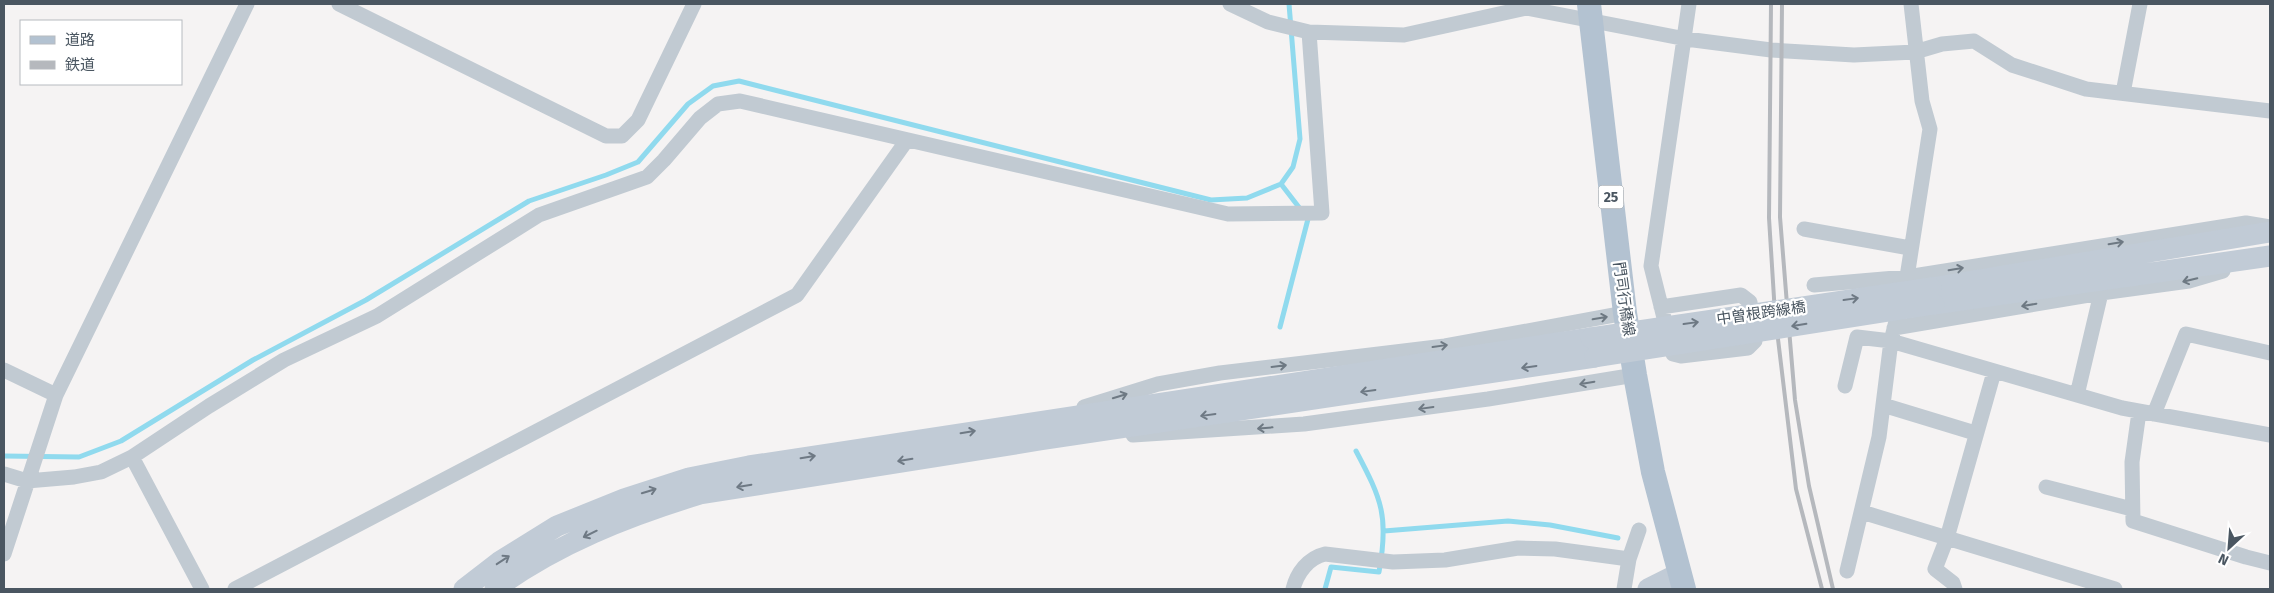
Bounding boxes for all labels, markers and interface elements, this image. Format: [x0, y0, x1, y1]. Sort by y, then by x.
legend [20, 20, 182, 85]
text: 道路 [65, 31, 95, 49]
text: 鉄道 [65, 56, 95, 74]
road number: 25 [1598, 186, 1624, 208]
one-way arrow [2108, 238, 2124, 248]
street label: 門司行橋線 [1610, 261, 1638, 337]
one-way arrow [1947, 264, 1963, 274]
one-way arrow [2182, 276, 2198, 285]
one-way arrow [1843, 294, 1859, 304]
street label: 中曽根跨線橋 [1715, 298, 1807, 328]
one-way arrow [2022, 301, 2038, 311]
one-way arrow [1592, 312, 1608, 322]
one-way arrow [1682, 318, 1698, 328]
one-way arrow [1792, 321, 1808, 331]
one-way arrow [1432, 341, 1448, 351]
one-way arrow [1271, 361, 1287, 371]
one-way arrow [1521, 362, 1537, 372]
one-way arrow [1579, 378, 1595, 388]
one-way arrow [1361, 386, 1377, 396]
one-way arrow [1111, 391, 1127, 401]
one-way arrow [1418, 403, 1434, 413]
one-way arrow [1200, 410, 1216, 420]
one-way arrow [1257, 423, 1273, 432]
one-way arrow [960, 427, 976, 437]
one-way arrow [799, 451, 815, 461]
one-way arrow [897, 456, 913, 466]
one-way arrow [737, 481, 753, 491]
one-way arrow [641, 486, 656, 495]
north arrow [2204, 523, 2254, 573]
one-way arrow [583, 530, 598, 539]
text: N [2216, 550, 2231, 569]
one-way arrow [495, 555, 509, 565]

